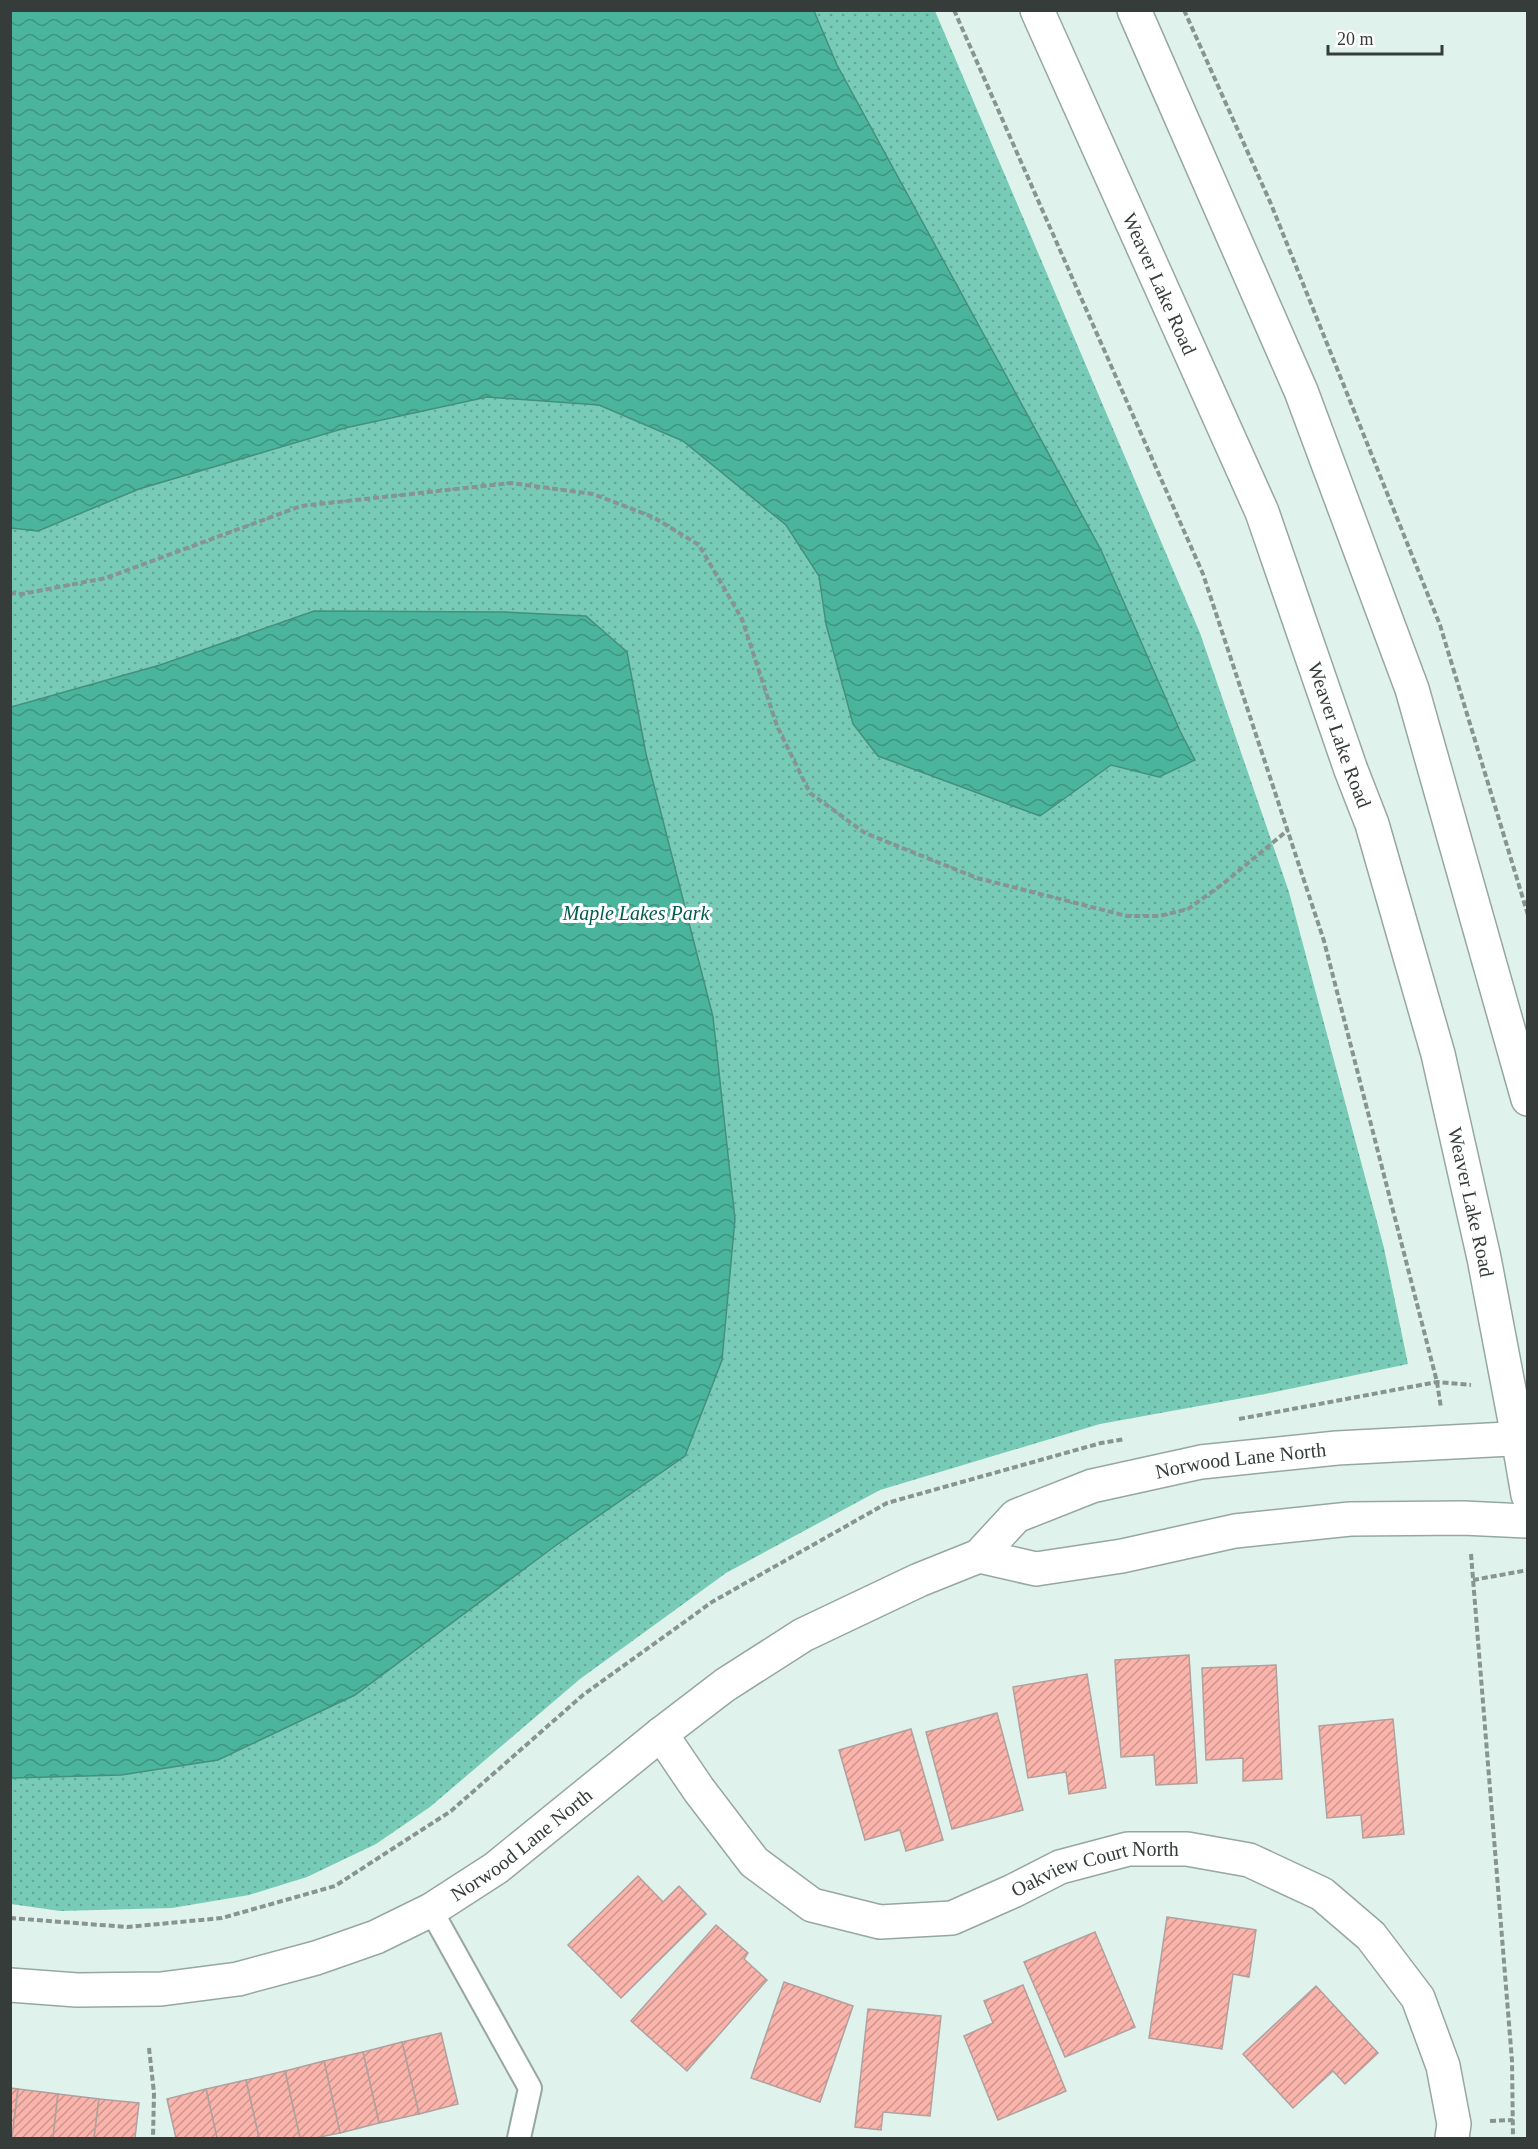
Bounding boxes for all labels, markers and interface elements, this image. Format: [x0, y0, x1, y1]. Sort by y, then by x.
scale bar [1328, 18, 1442, 56]
text: 20 m [1337, 29, 1374, 49]
street label: Weaver Lake Road [1118, 210, 1201, 358]
street label: Weaver Lake Road [1304, 659, 1376, 811]
park label: Maple Lakes Park [562, 902, 710, 925]
street label: Weaver Lake Road [1444, 1125, 1498, 1279]
street label: Norwood Lane North [1153, 1438, 1327, 1483]
street label: Norwood Lane North [446, 1784, 596, 1905]
street label: Oakview Court North [1007, 1838, 1179, 1901]

